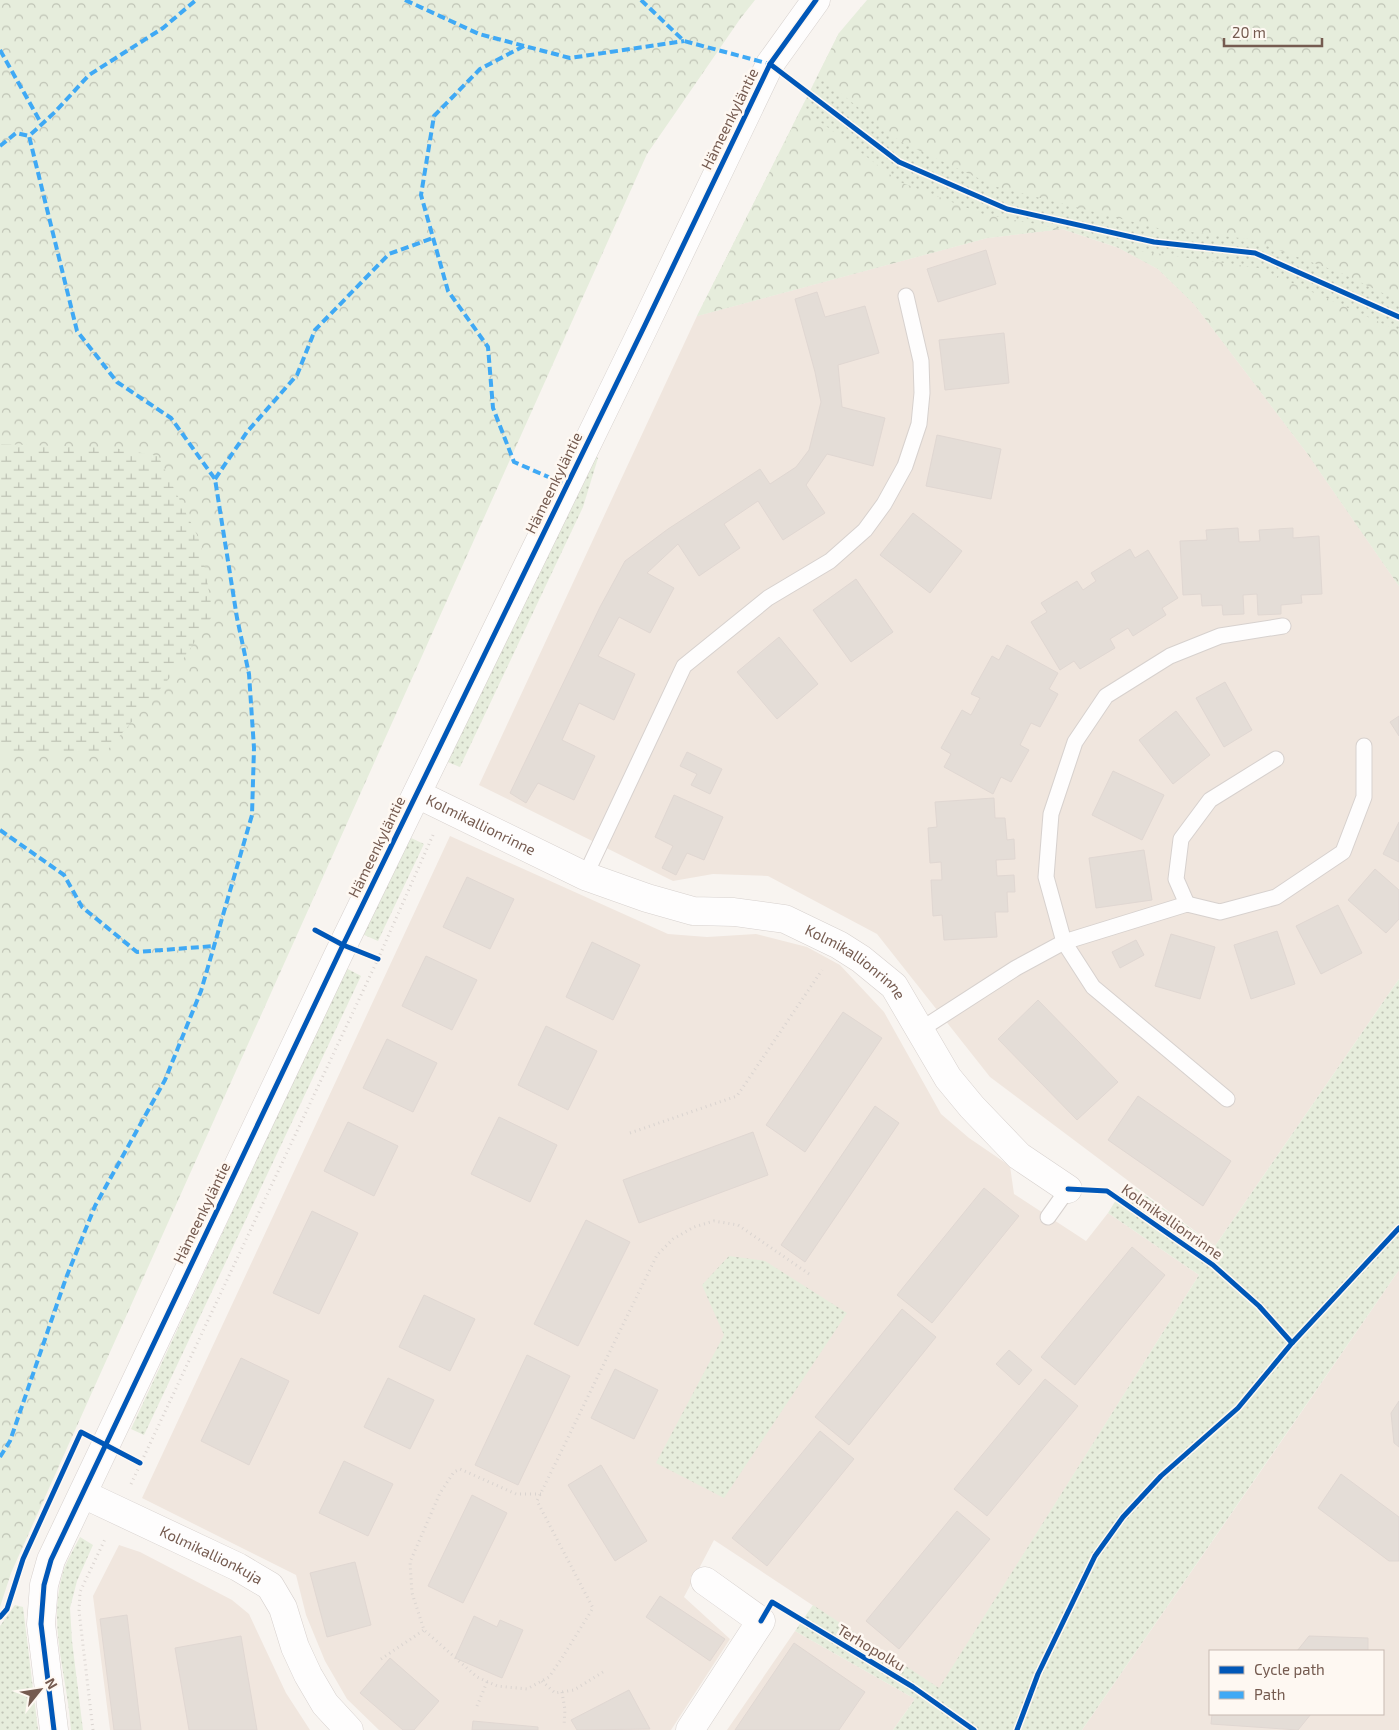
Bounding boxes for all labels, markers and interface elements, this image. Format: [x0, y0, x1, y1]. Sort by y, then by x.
scale bar [1224, 15, 1322, 47]
text: 20 m [1232, 23, 1266, 41]
street label: Hämeenkyläntie [697, 65, 761, 172]
street label: Hämeenkyläntie [521, 429, 585, 536]
street label: Kolmikallionrinne [424, 790, 539, 859]
street label: Hämeenkyläntie [344, 793, 408, 900]
street label: Kolmikallionrinne [802, 920, 910, 1002]
street label: Hämeenkyläntie [169, 1159, 233, 1266]
street label: Kolmikallionrinne [1118, 1180, 1227, 1263]
street label: Kolmikallionkuja [157, 1521, 266, 1588]
street label: Terhopolku [834, 1620, 909, 1674]
legend [1209, 1650, 1384, 1715]
text: Cycle path [1254, 1660, 1325, 1678]
north arrow [15, 1665, 65, 1715]
text: N [42, 1675, 62, 1692]
text: Path [1254, 1685, 1285, 1703]

